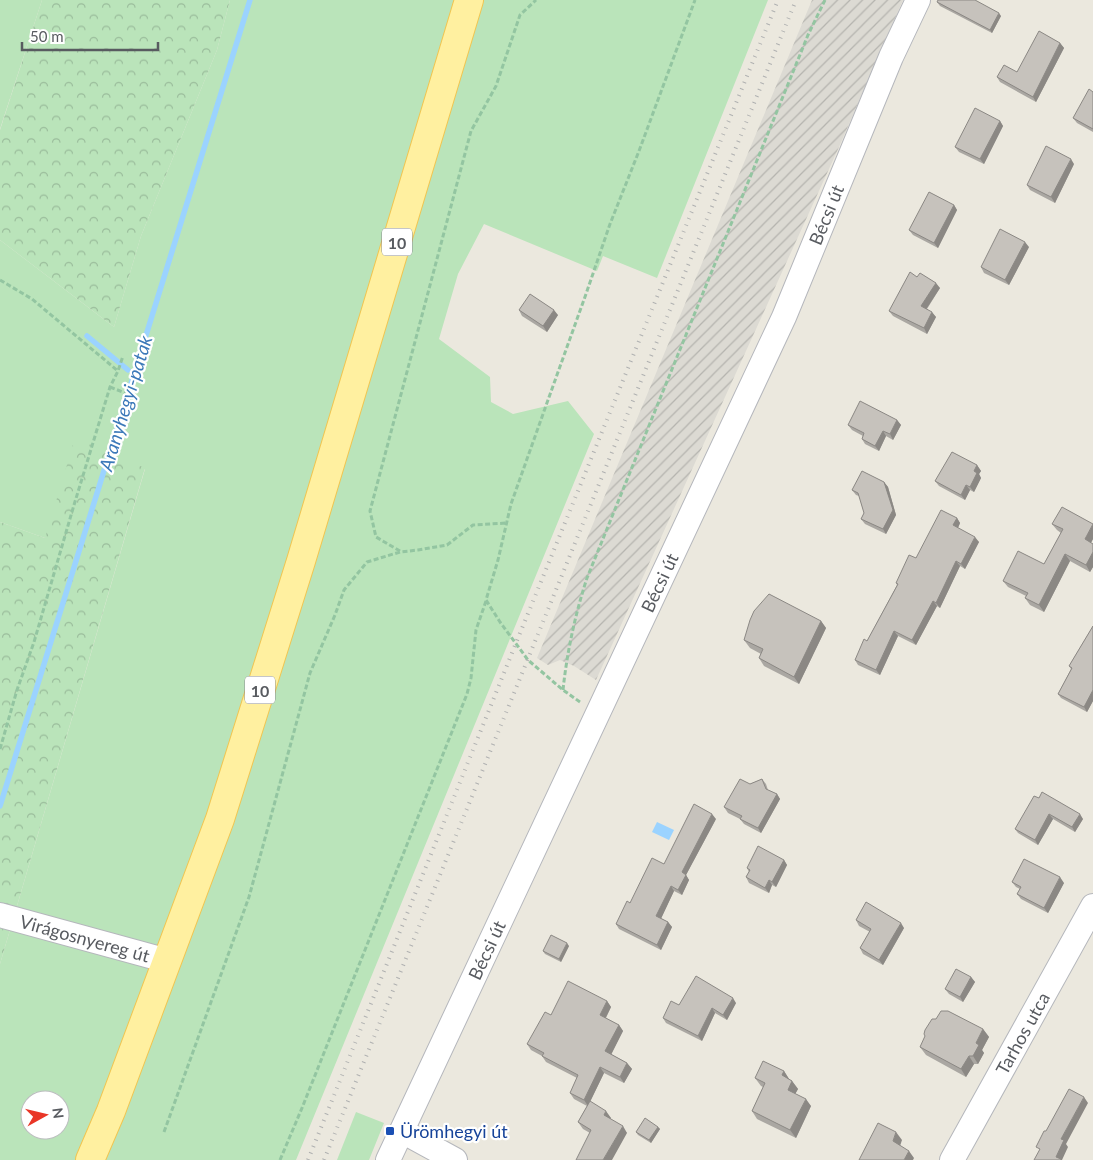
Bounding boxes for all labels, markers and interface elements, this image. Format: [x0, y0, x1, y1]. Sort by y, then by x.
scale bar [22, 20, 159, 52]
text: 50 m [30, 27, 64, 45]
street label: Bécsi út [804, 181, 848, 248]
road number: 10 [382, 228, 412, 256]
water label: Aranyhegyi-patak [93, 332, 157, 474]
street label: Bécsi út [636, 549, 683, 616]
road number: 10 [245, 676, 275, 704]
street label: Virágosnyereg út [18, 910, 153, 967]
street label: Bécsi út [463, 916, 510, 983]
street label: Tarhos utca [991, 988, 1054, 1078]
north arrow [20, 1090, 70, 1140]
text: N [49, 1107, 68, 1120]
place label: Ürömhegyi út [400, 1120, 508, 1142]
marker: Ürömhegyi út [384, 1125, 396, 1137]

